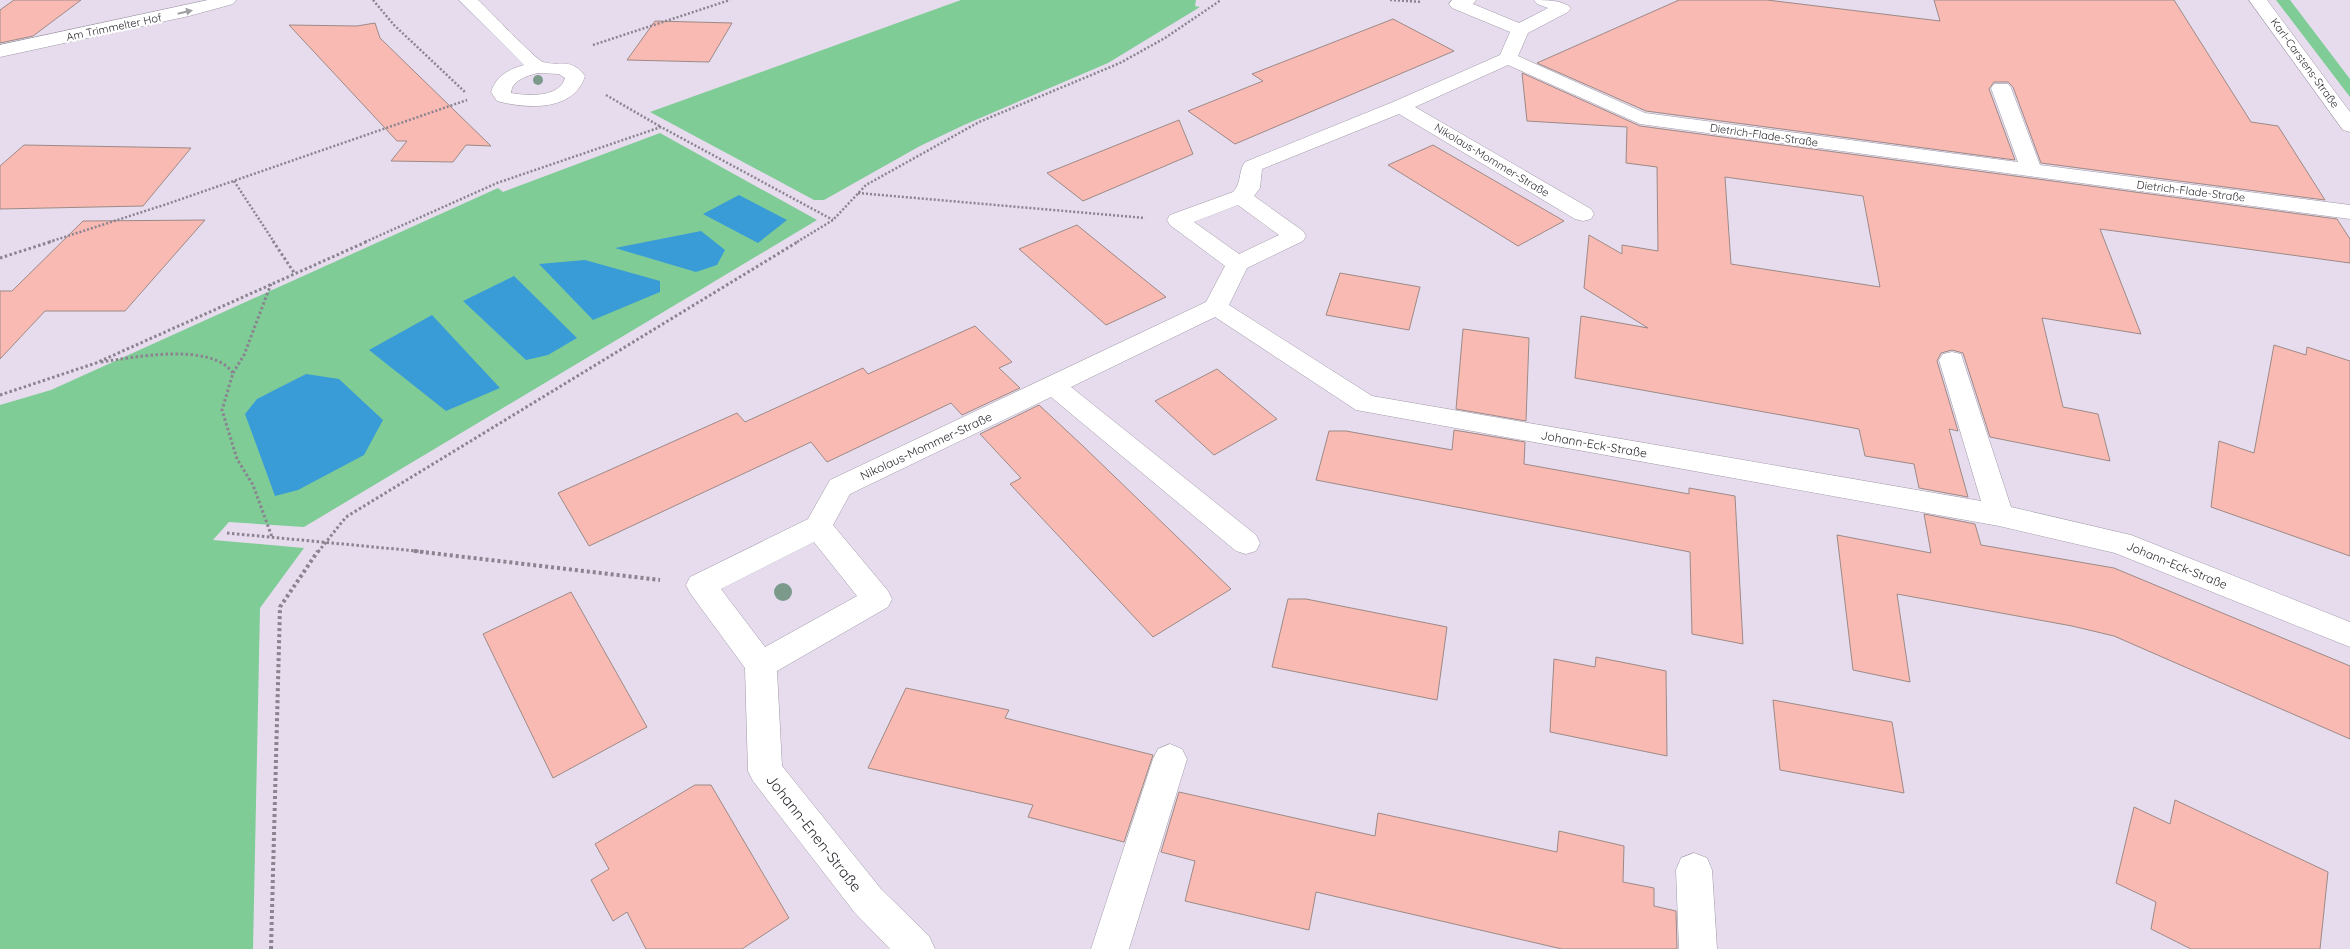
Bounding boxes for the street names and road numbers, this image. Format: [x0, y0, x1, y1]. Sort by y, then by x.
street label: Am Trimmelter Hof [65, 10, 163, 44]
street label: Karl-Carstens-Straße [2268, 15, 2342, 111]
street label: Nikolaus-Mommer-Straße [1432, 120, 1552, 200]
street label: Dietrich-Flade-Straße [1709, 120, 1819, 150]
street label: Dietrich-Flade-Straße [2136, 177, 2246, 205]
street label: Nikolaus-Mommer-Straße [858, 409, 994, 483]
street label: Johann-Eck-Straße [1540, 427, 1648, 461]
street label: Johann-Eck-Straße [2124, 538, 2230, 592]
street label: Johann-Enen-Straße [762, 770, 866, 896]

